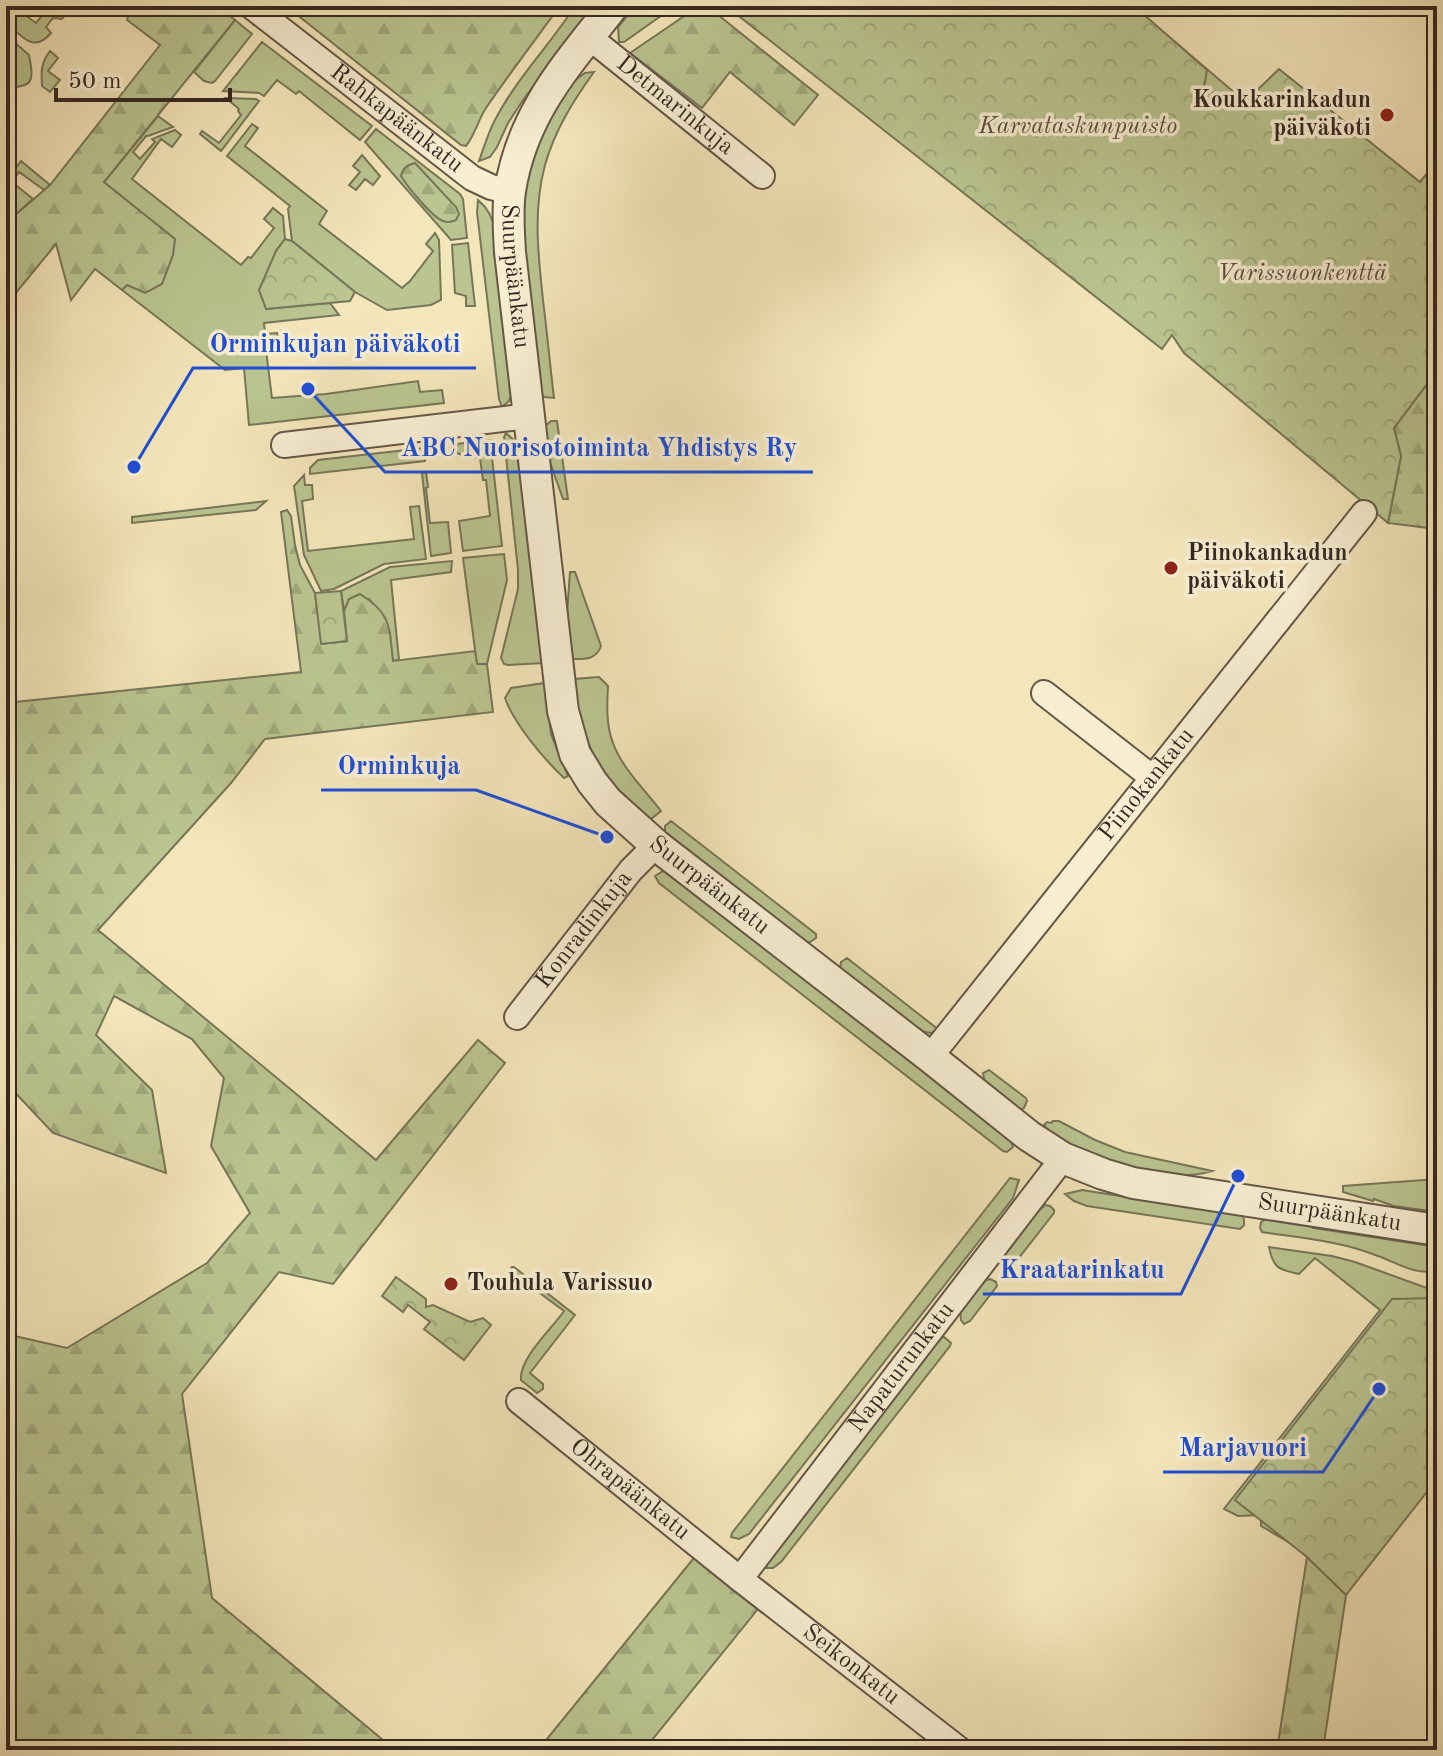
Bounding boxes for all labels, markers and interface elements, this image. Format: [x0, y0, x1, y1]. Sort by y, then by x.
scale bar [56, 52, 230, 102]
street label: Detmarinkuja [611, 52, 738, 160]
street label: Rahkapäänkatu [325, 60, 467, 178]
text: 50 m [68, 70, 122, 94]
place label: Koukkarinkadun päiväkoti [1192, 89, 1371, 141]
marker: Koukkarinkadun päiväkoti [1378, 106, 1396, 124]
park label: Karvataskunpuisto [978, 115, 1177, 139]
street label: Suurpäänkatu [496, 204, 533, 350]
park label: Varissuonkenttä [1217, 262, 1387, 286]
callout: Orminkujan päiväkoti [193, 318, 476, 368]
text: Orminkujan päiväkoti [210, 332, 460, 358]
callout: ABC Nuorisotoiminta Yhdistys Ry [385, 422, 813, 472]
text: ABC Nuorisotoiminta Yhdistys Ry [401, 436, 797, 462]
place label: Piinokankadun päiväkoti [1187, 542, 1348, 594]
marker: Piinokankadun päiväkoti [1162, 559, 1180, 577]
street label: Piinokankatu [1095, 724, 1199, 846]
callout: Orminkuja [321, 740, 476, 790]
text: Orminkuja [337, 754, 461, 780]
street label: Suurpäänkatu [644, 832, 774, 940]
street label: Konradinkuja [532, 867, 637, 993]
street label: Suurpäänkatu [1256, 1190, 1403, 1236]
callout: Kraatarinkatu [983, 1244, 1181, 1294]
text: Kraatarinkatu [999, 1258, 1165, 1284]
place label: Touhula Varissuo [467, 1272, 653, 1296]
marker: Touhula Varissuo [442, 1275, 460, 1293]
street label: Napaturunkatu [845, 1298, 959, 1438]
callout: Marjavuori [1163, 1422, 1323, 1472]
street label: Ohrapäänkatu [565, 1435, 694, 1545]
text: Marjavuori [1179, 1436, 1307, 1462]
street label: Seikonkatu [798, 1620, 904, 1710]

